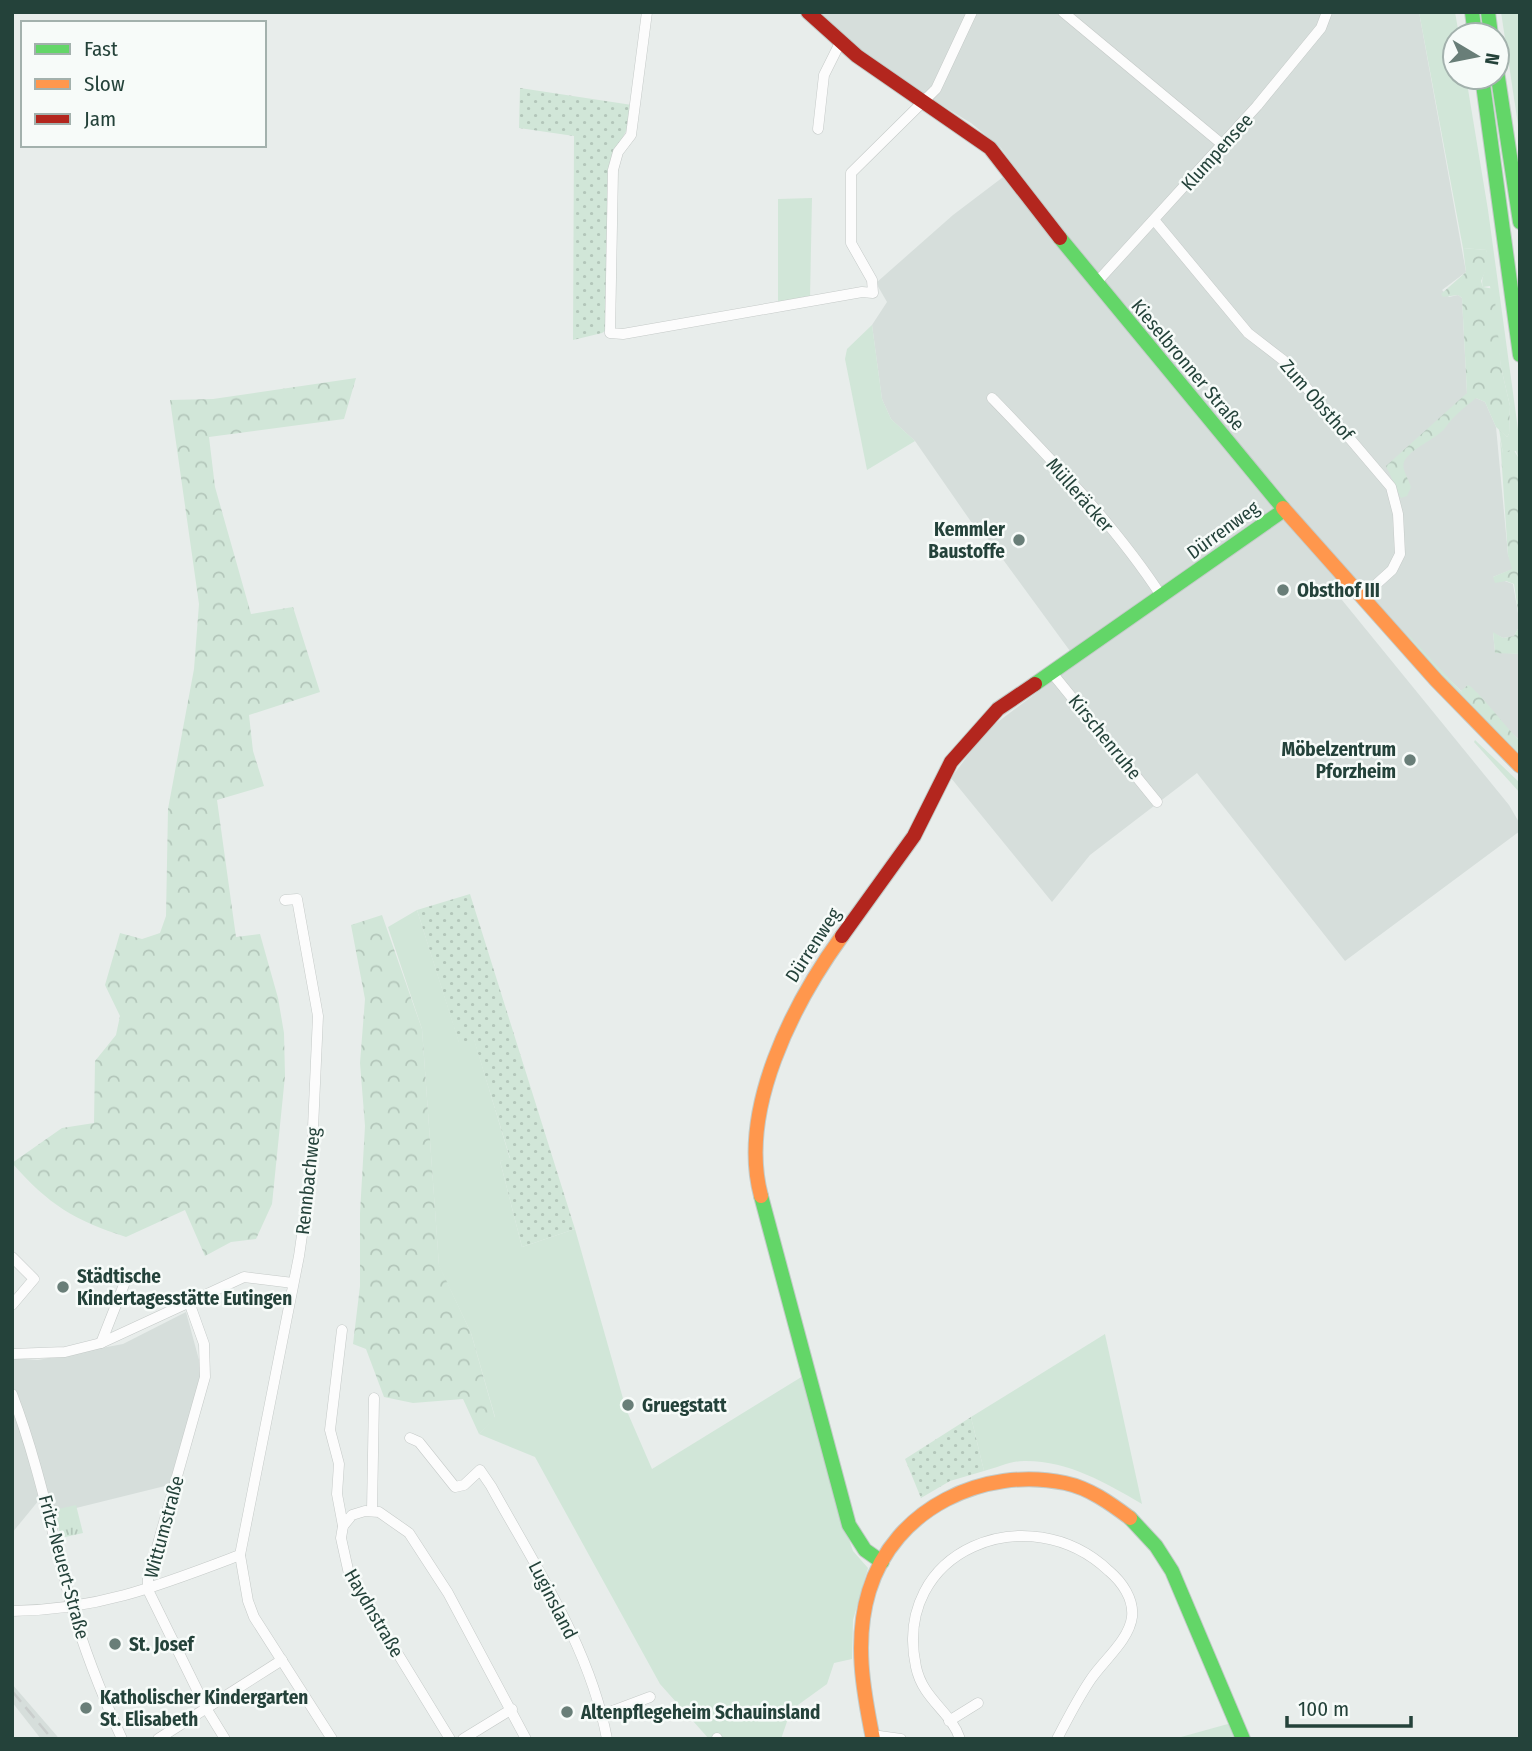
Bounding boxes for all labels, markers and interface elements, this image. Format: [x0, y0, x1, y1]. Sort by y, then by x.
legend [21, 21, 266, 147]
north arrow [1441, 21, 1511, 91]
text: Fast [84, 36, 118, 62]
text: N [1480, 51, 1505, 66]
text: Slow [84, 71, 125, 97]
text: Jam [84, 106, 116, 132]
street label: Klumpensee [1176, 109, 1258, 195]
street label: Kieselbronner Straße [1126, 295, 1250, 435]
street label: Zum Obsthof [1276, 355, 1359, 446]
street label: Mülleräcker [1041, 453, 1119, 537]
street label: Dürrenweg [1182, 496, 1264, 564]
place label: Kemmler Baustoffe [928, 518, 1006, 563]
marker: Kemmler Baustoffe [1011, 532, 1027, 548]
place label: Obsthof III [1297, 579, 1380, 602]
marker: Obsthof III [1275, 582, 1291, 598]
street label: Kirschenruhe [1064, 690, 1146, 784]
place label: Möbelzentrum Pforzheim [1281, 738, 1396, 783]
marker: Möbelzentrum Pforzheim [1402, 752, 1418, 768]
street label: Dürrenweg [781, 904, 846, 986]
street label: Rennbachweg [291, 1126, 325, 1236]
place label: Städtische Kindertagesstätte Eutingen [77, 1265, 292, 1310]
marker: Städtische Kindertagesstätte Eutingen [55, 1279, 71, 1295]
place label: Gruegstatt [642, 1394, 727, 1417]
marker: Gruegstatt [620, 1397, 636, 1413]
street label: Wittumstraße [139, 1473, 189, 1581]
street label: Fritz-Neuert-Straße [34, 1492, 94, 1642]
street label: Luginsland [524, 1557, 582, 1643]
street label: Haydnstraße [339, 1565, 409, 1661]
place label: St. Josef [129, 1633, 196, 1656]
marker: St. Josef [107, 1636, 123, 1652]
scale bar [1287, 1684, 1411, 1728]
place label: Katholischer Kindergarten St. Elisabeth [100, 1686, 308, 1731]
text: 100 m [1298, 1696, 1349, 1722]
marker: Katholischer Kindergarten St. Elisabeth [78, 1700, 94, 1716]
place label: Altenpflegeheim Schauinsland [580, 1701, 820, 1724]
marker: Altenpflegeheim Schauinsland [559, 1704, 575, 1720]

